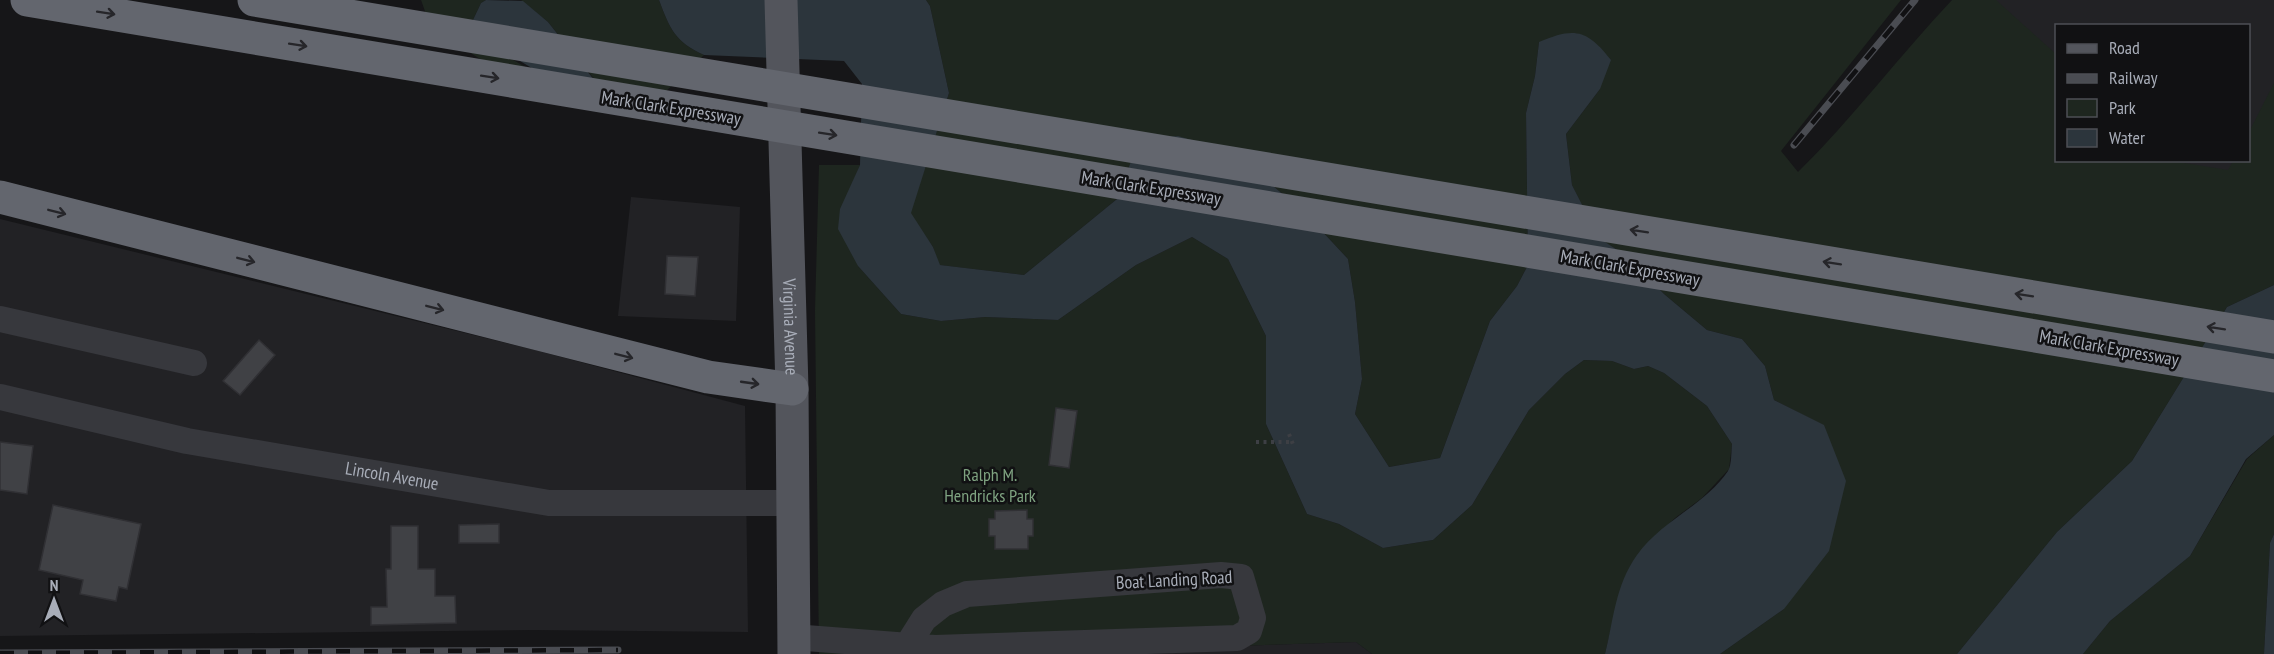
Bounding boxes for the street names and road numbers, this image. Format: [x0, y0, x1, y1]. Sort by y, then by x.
street label: Mark Clark Expressway [600, 85, 743, 130]
street label: Mark Clark Expressway [1080, 165, 1223, 210]
street label: Mark Clark Expressway [1559, 244, 1702, 291]
street label: Virginia Avenue [778, 277, 804, 376]
street label: Mark Clark Expressway [2038, 324, 2181, 371]
street label: Lincoln Avenue [344, 456, 440, 495]
street label: Boat Landing Road [1115, 565, 1233, 594]

